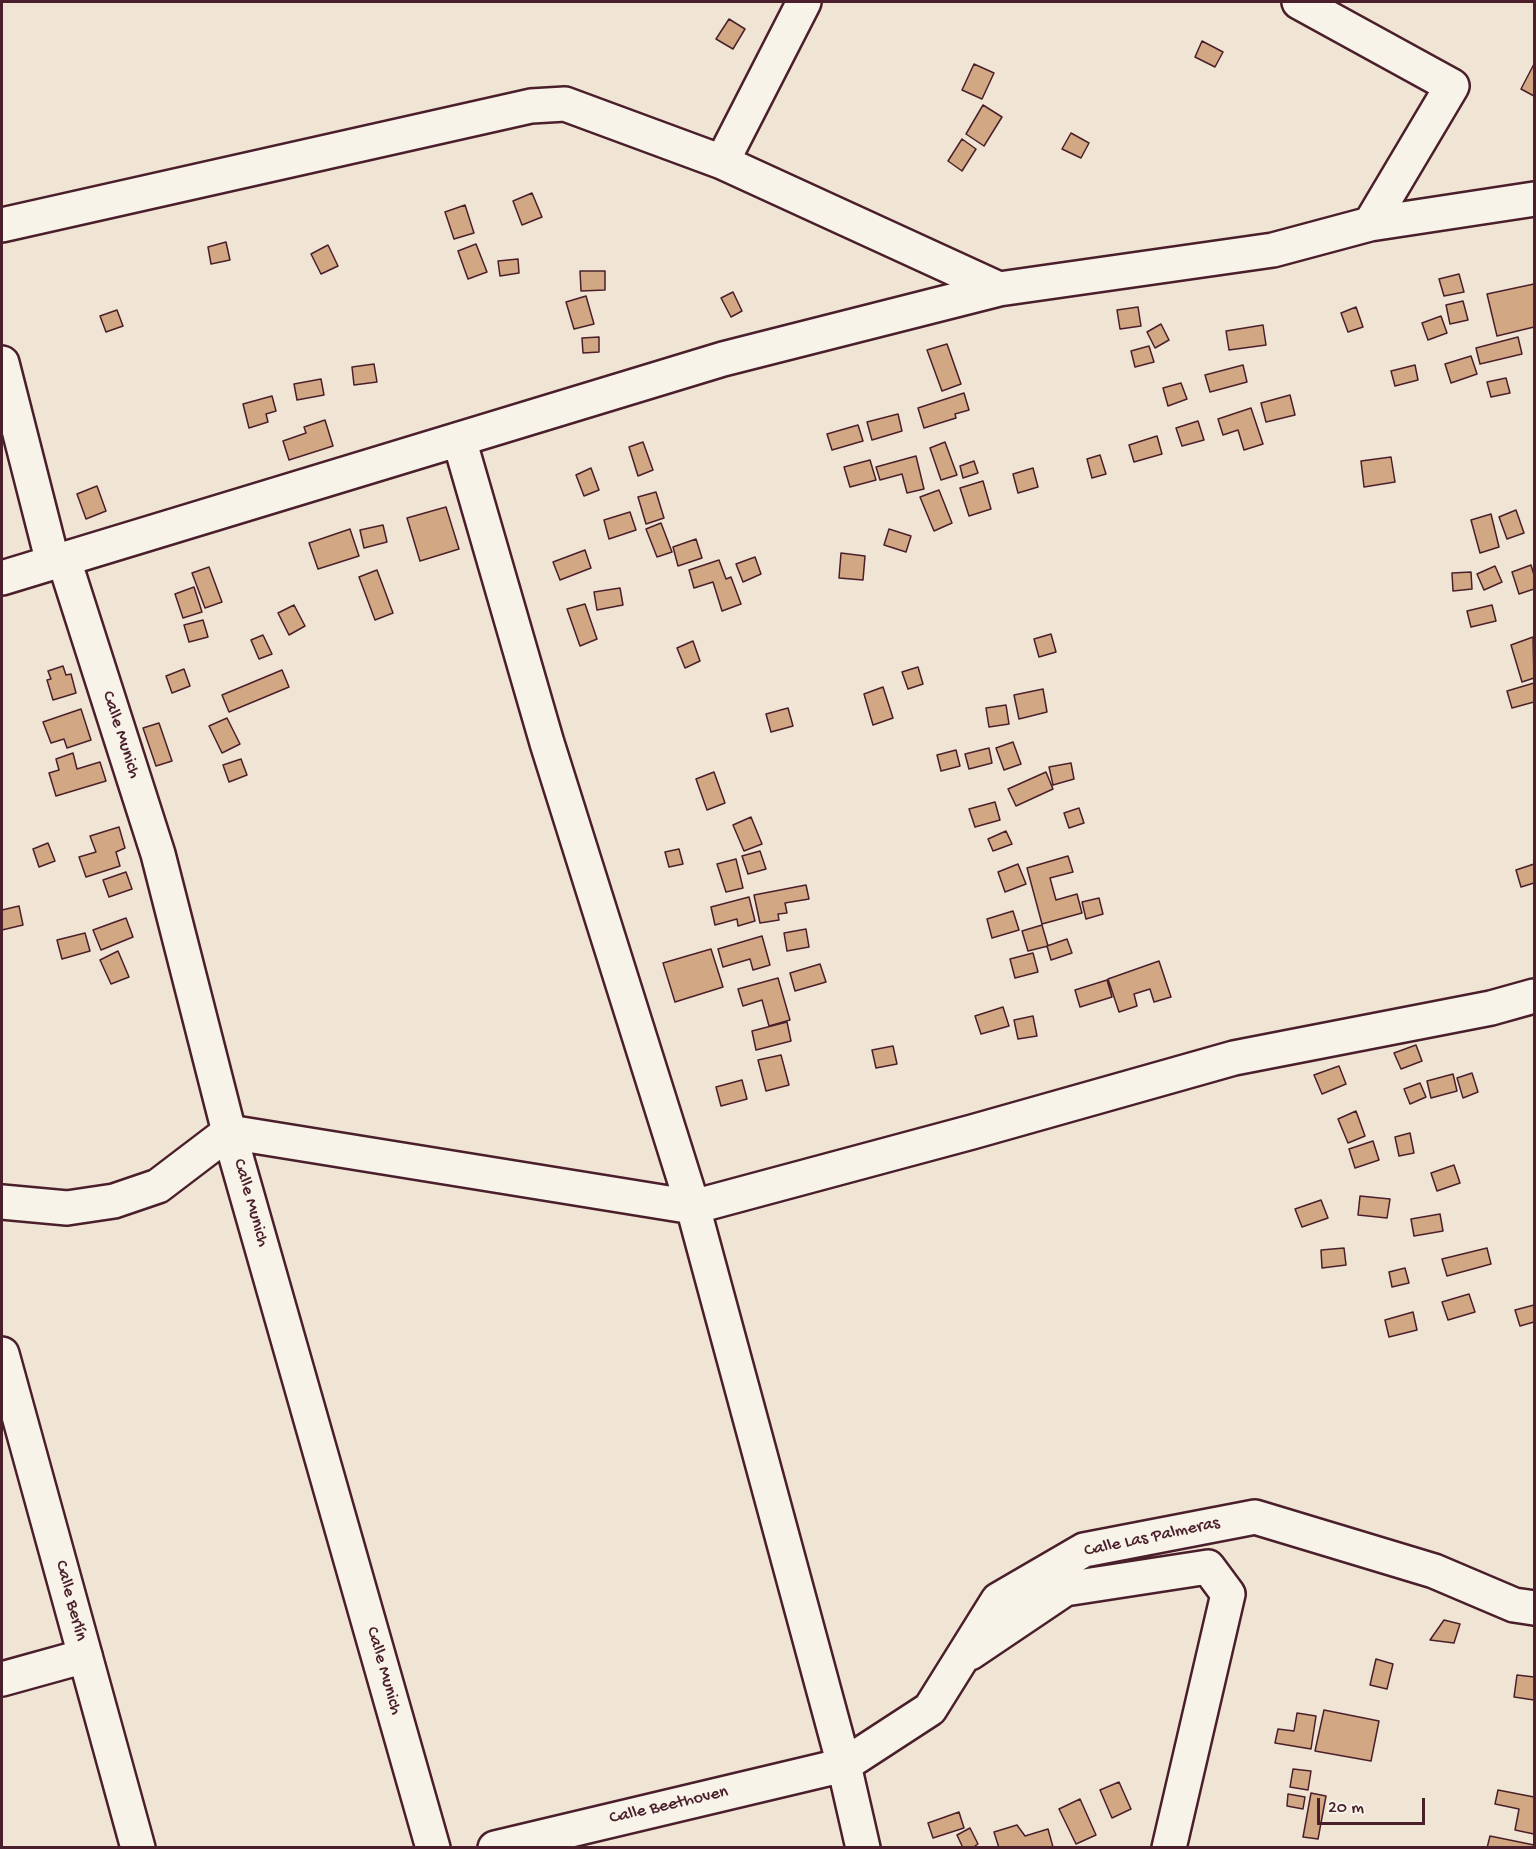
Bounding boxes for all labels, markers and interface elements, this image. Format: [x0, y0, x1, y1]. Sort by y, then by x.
street label: Calle Munich [96, 689, 144, 781]
street label: Calle Munich [227, 1157, 273, 1249]
street label: Calle Las Palmeras [1082, 1513, 1222, 1563]
street label: Calle Berlín [49, 1558, 91, 1644]
street label: Calle Munich [360, 1625, 406, 1717]
street label: Calle Beethoven [608, 1782, 730, 1830]
scale bar [1320, 1786, 1428, 1824]
text: 20 m [1328, 1798, 1364, 1819]

